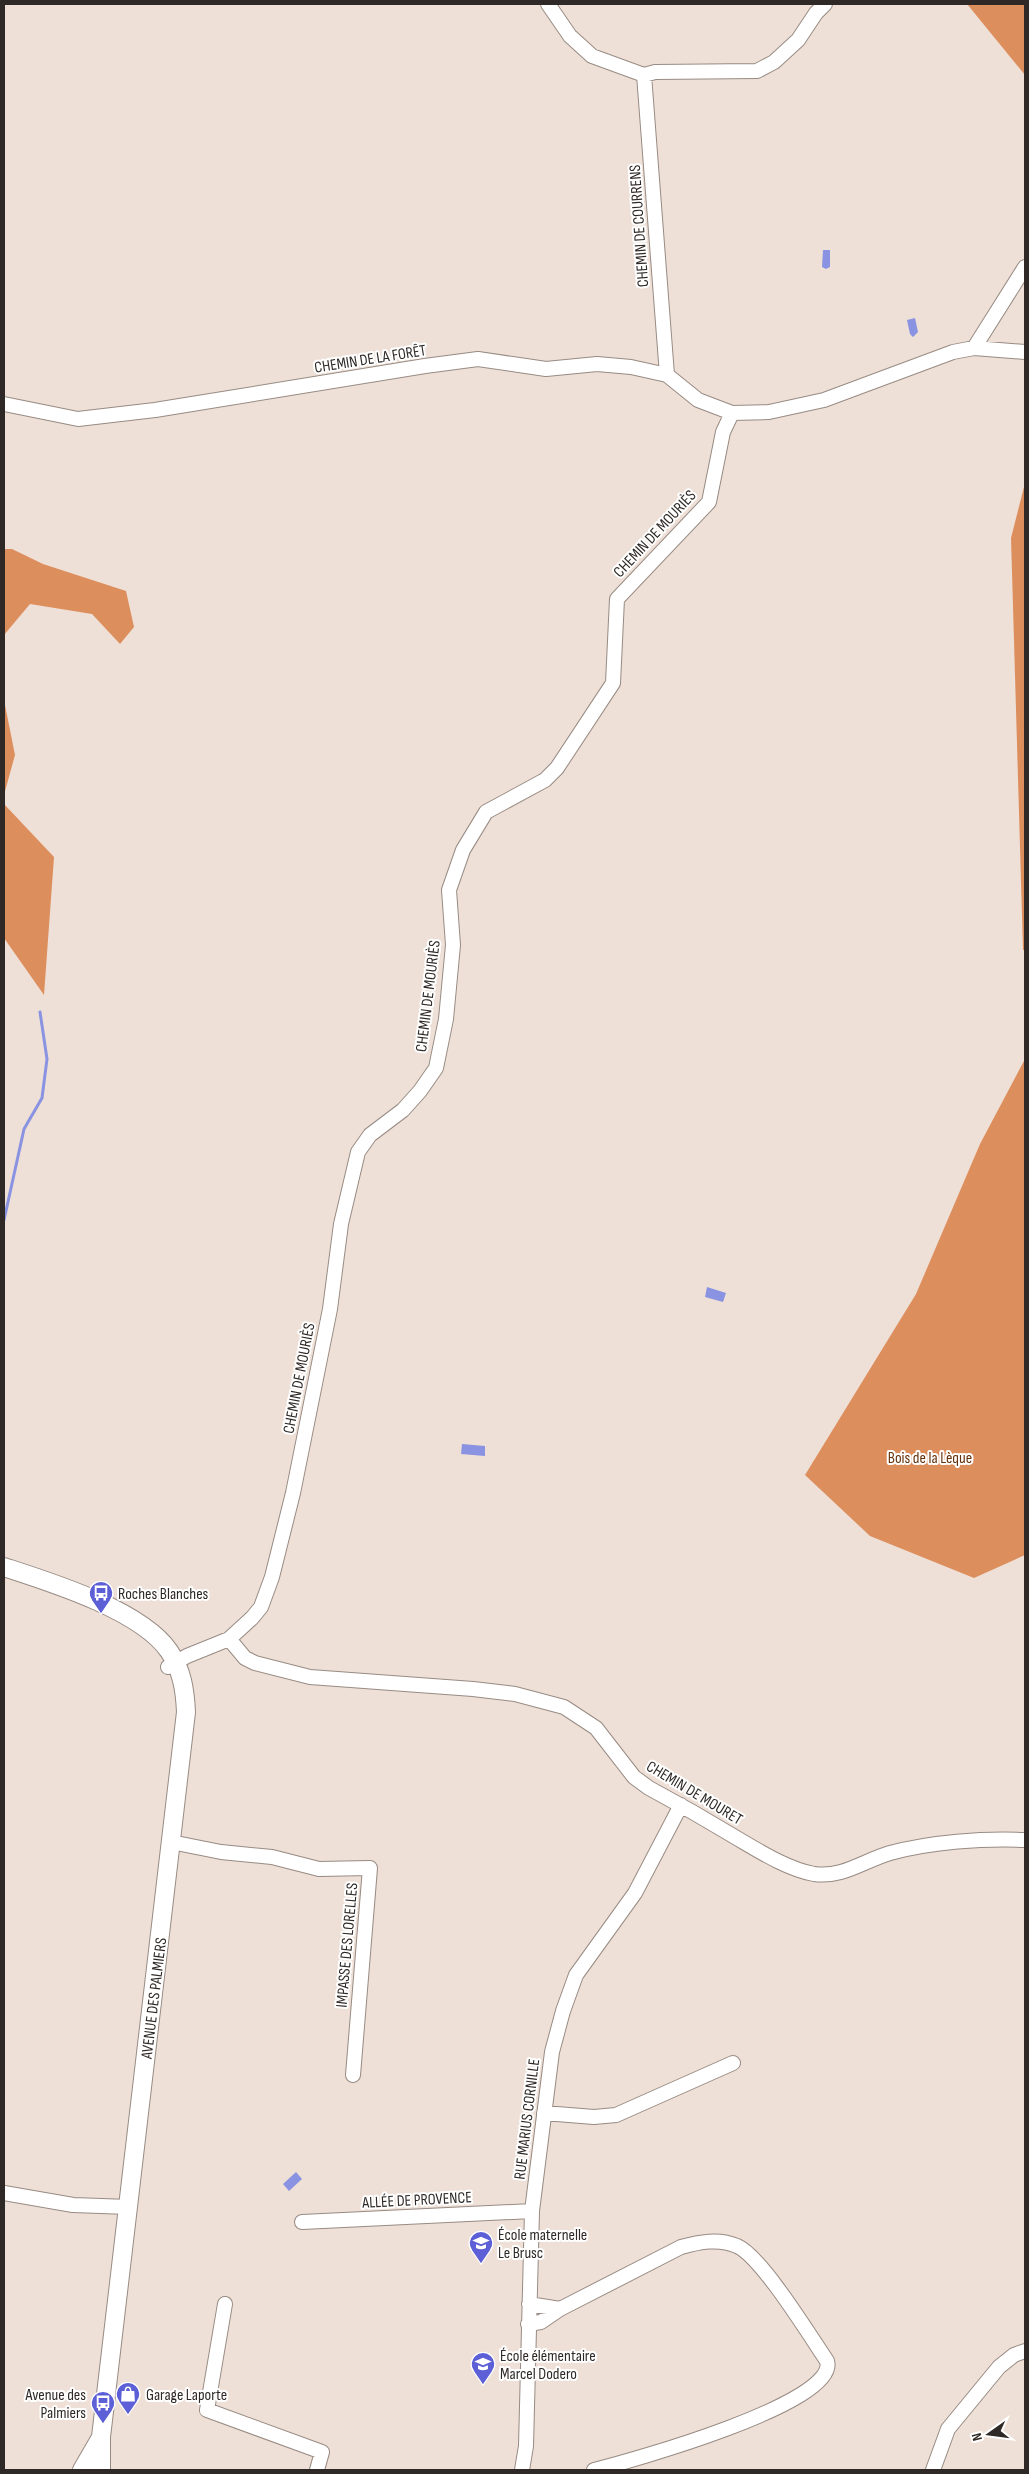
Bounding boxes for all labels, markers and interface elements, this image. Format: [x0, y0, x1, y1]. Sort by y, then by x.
street label: CHEMIN DE COURRENS [626, 164, 653, 288]
street label: CHEMIN DE LA FORÊT [313, 341, 428, 378]
street label: CHEMIN DE MOURIÈS [610, 486, 700, 582]
street label: CHEMIN DE MOURIÈS [412, 939, 445, 1053]
street label: CHEMIN DE MOURIÈS [279, 1321, 320, 1435]
park label: Bois de la Lèque [888, 1449, 972, 1468]
bus stop icon: Roches Blanches [88, 1580, 114, 1614]
place label: Roches Blanches [118, 1585, 209, 1604]
street label: CHEMIN DE MOURET [643, 1757, 746, 1830]
street label: IMPASSE DES LORELLES [333, 1882, 362, 2008]
street label: AVENUE DES PALMIERS [138, 1936, 171, 2061]
street label: RUE MARIUS CORNILLE [511, 2058, 544, 2181]
street label: ALLÉE DE PROVENCE [361, 2188, 472, 2213]
place label: École maternelle Le Brusc [498, 2226, 587, 2263]
school or university icon: École maternelle Le Brusc [468, 2230, 494, 2264]
place label: École élémentaire Marcel Dodero [500, 2347, 596, 2384]
school or university icon: École élémentaire Marcel Dodero [470, 2351, 496, 2385]
shop icon: Garage Laporte [115, 2381, 141, 2415]
place label: Avenue des Palmiers [24, 2386, 86, 2423]
place label: Garage Laporte [146, 2386, 227, 2405]
bus stop icon: Avenue des Palmiers [90, 2390, 116, 2424]
north arrow [964, 2409, 1014, 2459]
text: N [968, 2431, 986, 2443]

